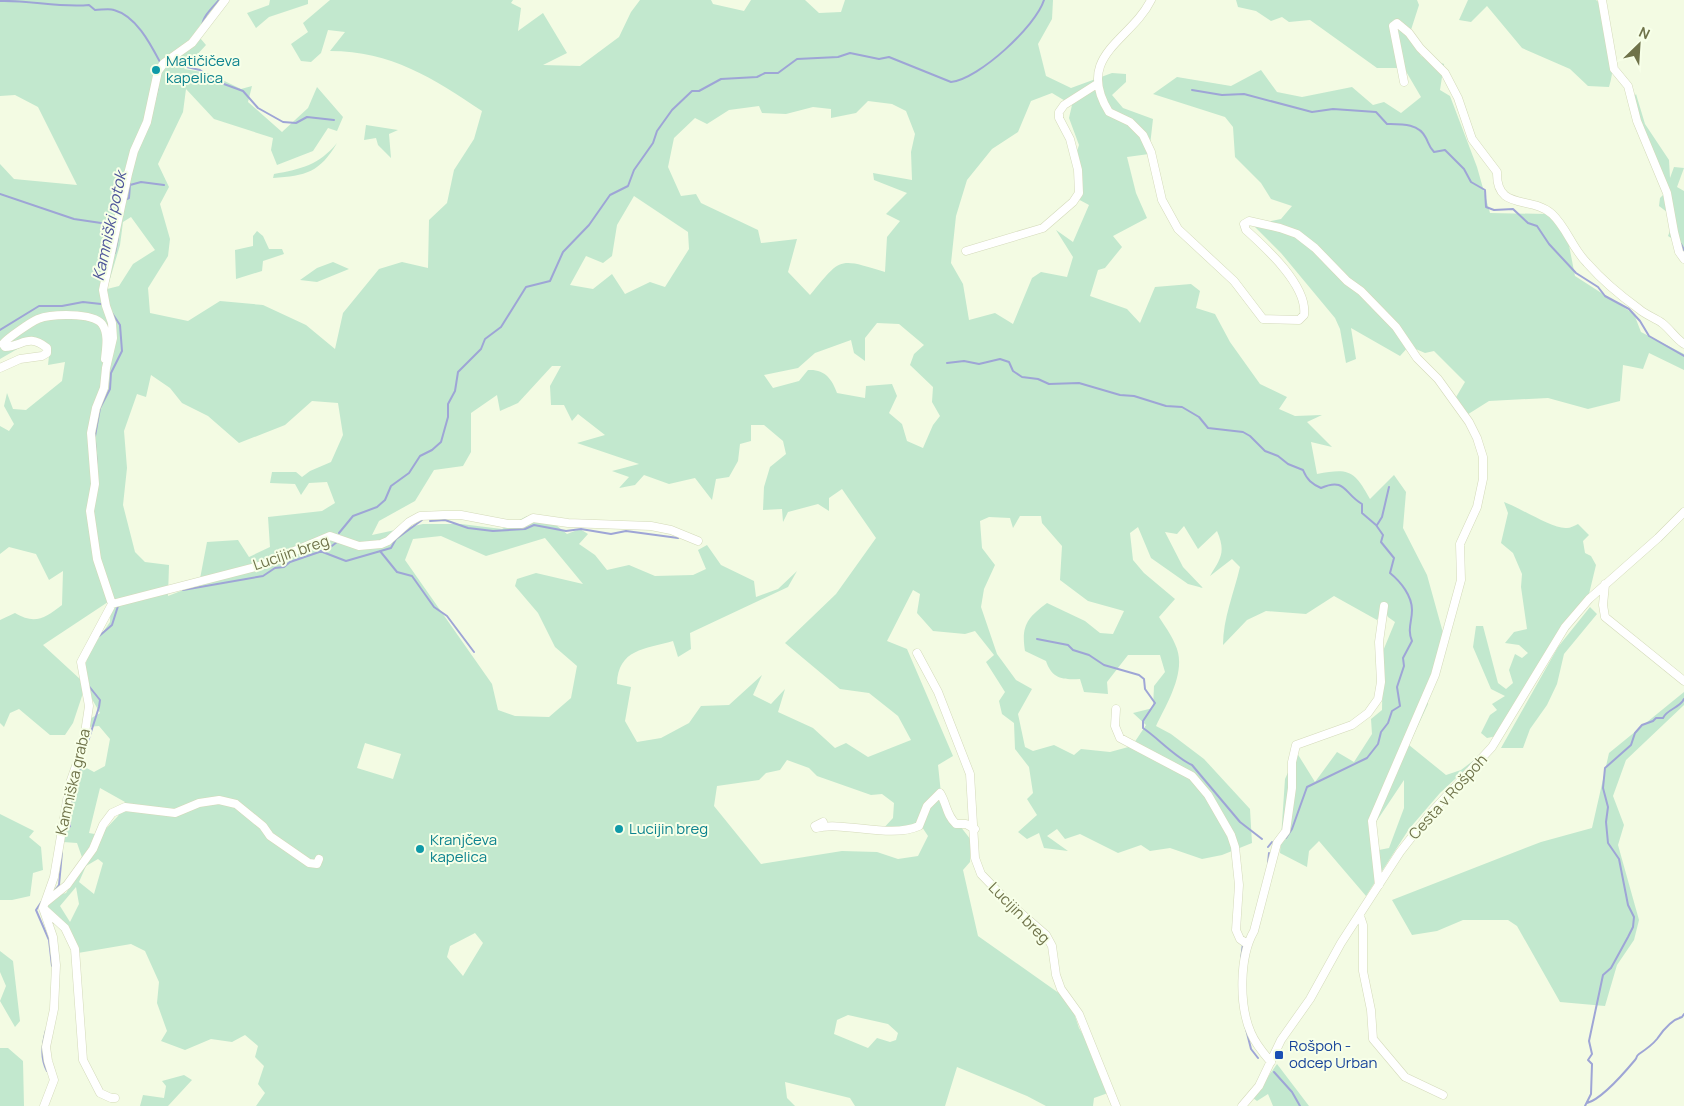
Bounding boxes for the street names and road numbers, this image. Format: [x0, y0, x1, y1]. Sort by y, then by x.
street label: Lucijin breg [250, 530, 332, 575]
street label: Kamniška graba [50, 727, 95, 837]
street label: Cesta v Rošpoh [1404, 749, 1492, 844]
street label: Lucijin breg [984, 877, 1055, 948]

